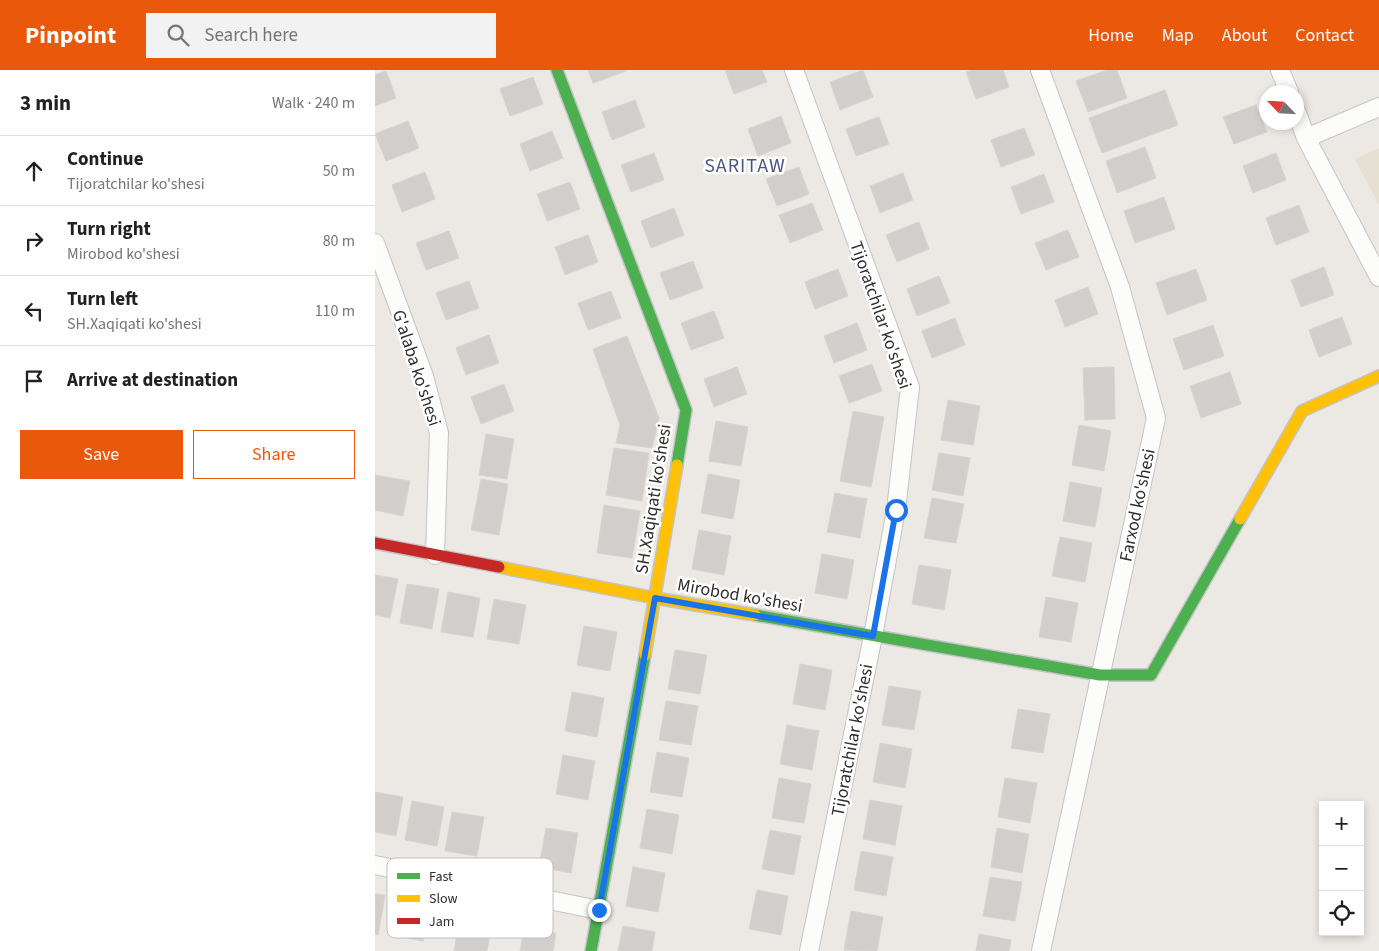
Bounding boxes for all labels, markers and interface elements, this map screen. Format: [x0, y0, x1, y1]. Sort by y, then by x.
search box [146, 13, 496, 58]
text: Pinpoint [25, 18, 116, 53]
icon: search [164, 21, 192, 49]
text: Search here [204, 22, 298, 49]
text: Home [1088, 23, 1134, 48]
text: Map [1162, 23, 1194, 48]
text: About [1222, 23, 1267, 48]
text: Contact [1295, 23, 1354, 48]
north arrow [1259, 85, 1304, 130]
text: 3 min [20, 88, 71, 118]
text: Walk · 240 m [272, 92, 355, 114]
text: Continue [67, 146, 144, 173]
district label: SARITAW [704, 152, 786, 180]
icon: ahead [20, 157, 48, 185]
text: 50 m [323, 160, 355, 182]
text: Tijoratchilar ko'shesi [67, 173, 205, 195]
text: Turn right [67, 216, 151, 243]
icon: right [20, 227, 48, 255]
text: 80 m [323, 230, 355, 252]
street label: Tijoratchilar ko'shesi [843, 238, 918, 392]
text: Mirobod ko'shesi [67, 243, 180, 265]
text: Turn left [67, 286, 138, 313]
icon: left [20, 297, 48, 325]
text: 110 m [315, 300, 355, 322]
street label: G'alaba ko'shesi [386, 307, 447, 429]
text: SH.Xaqiqati ko'shesi [67, 313, 202, 335]
icon: arrive [20, 367, 48, 395]
text: Arrive at destination [67, 367, 238, 394]
street label: SH.Xaqiqati ko'shesi [629, 422, 678, 576]
button: Save [20, 430, 183, 479]
button: Share [193, 430, 355, 479]
street label: Farxod ko'shesi [1113, 446, 1162, 564]
route start [885, 499, 908, 522]
street label: Mirobod ko'shesi [675, 572, 805, 619]
street label: Tijoratchilar ko'shesi [825, 662, 880, 818]
map controls [1319, 801, 1364, 936]
button: + [1319, 801, 1364, 846]
button: − [1319, 846, 1364, 891]
legend [387, 858, 553, 938]
text: Fast [429, 867, 453, 887]
text: Slow [429, 889, 458, 909]
button: locate [1319, 891, 1364, 936]
route end [588, 899, 611, 922]
text: Jam [429, 912, 454, 932]

